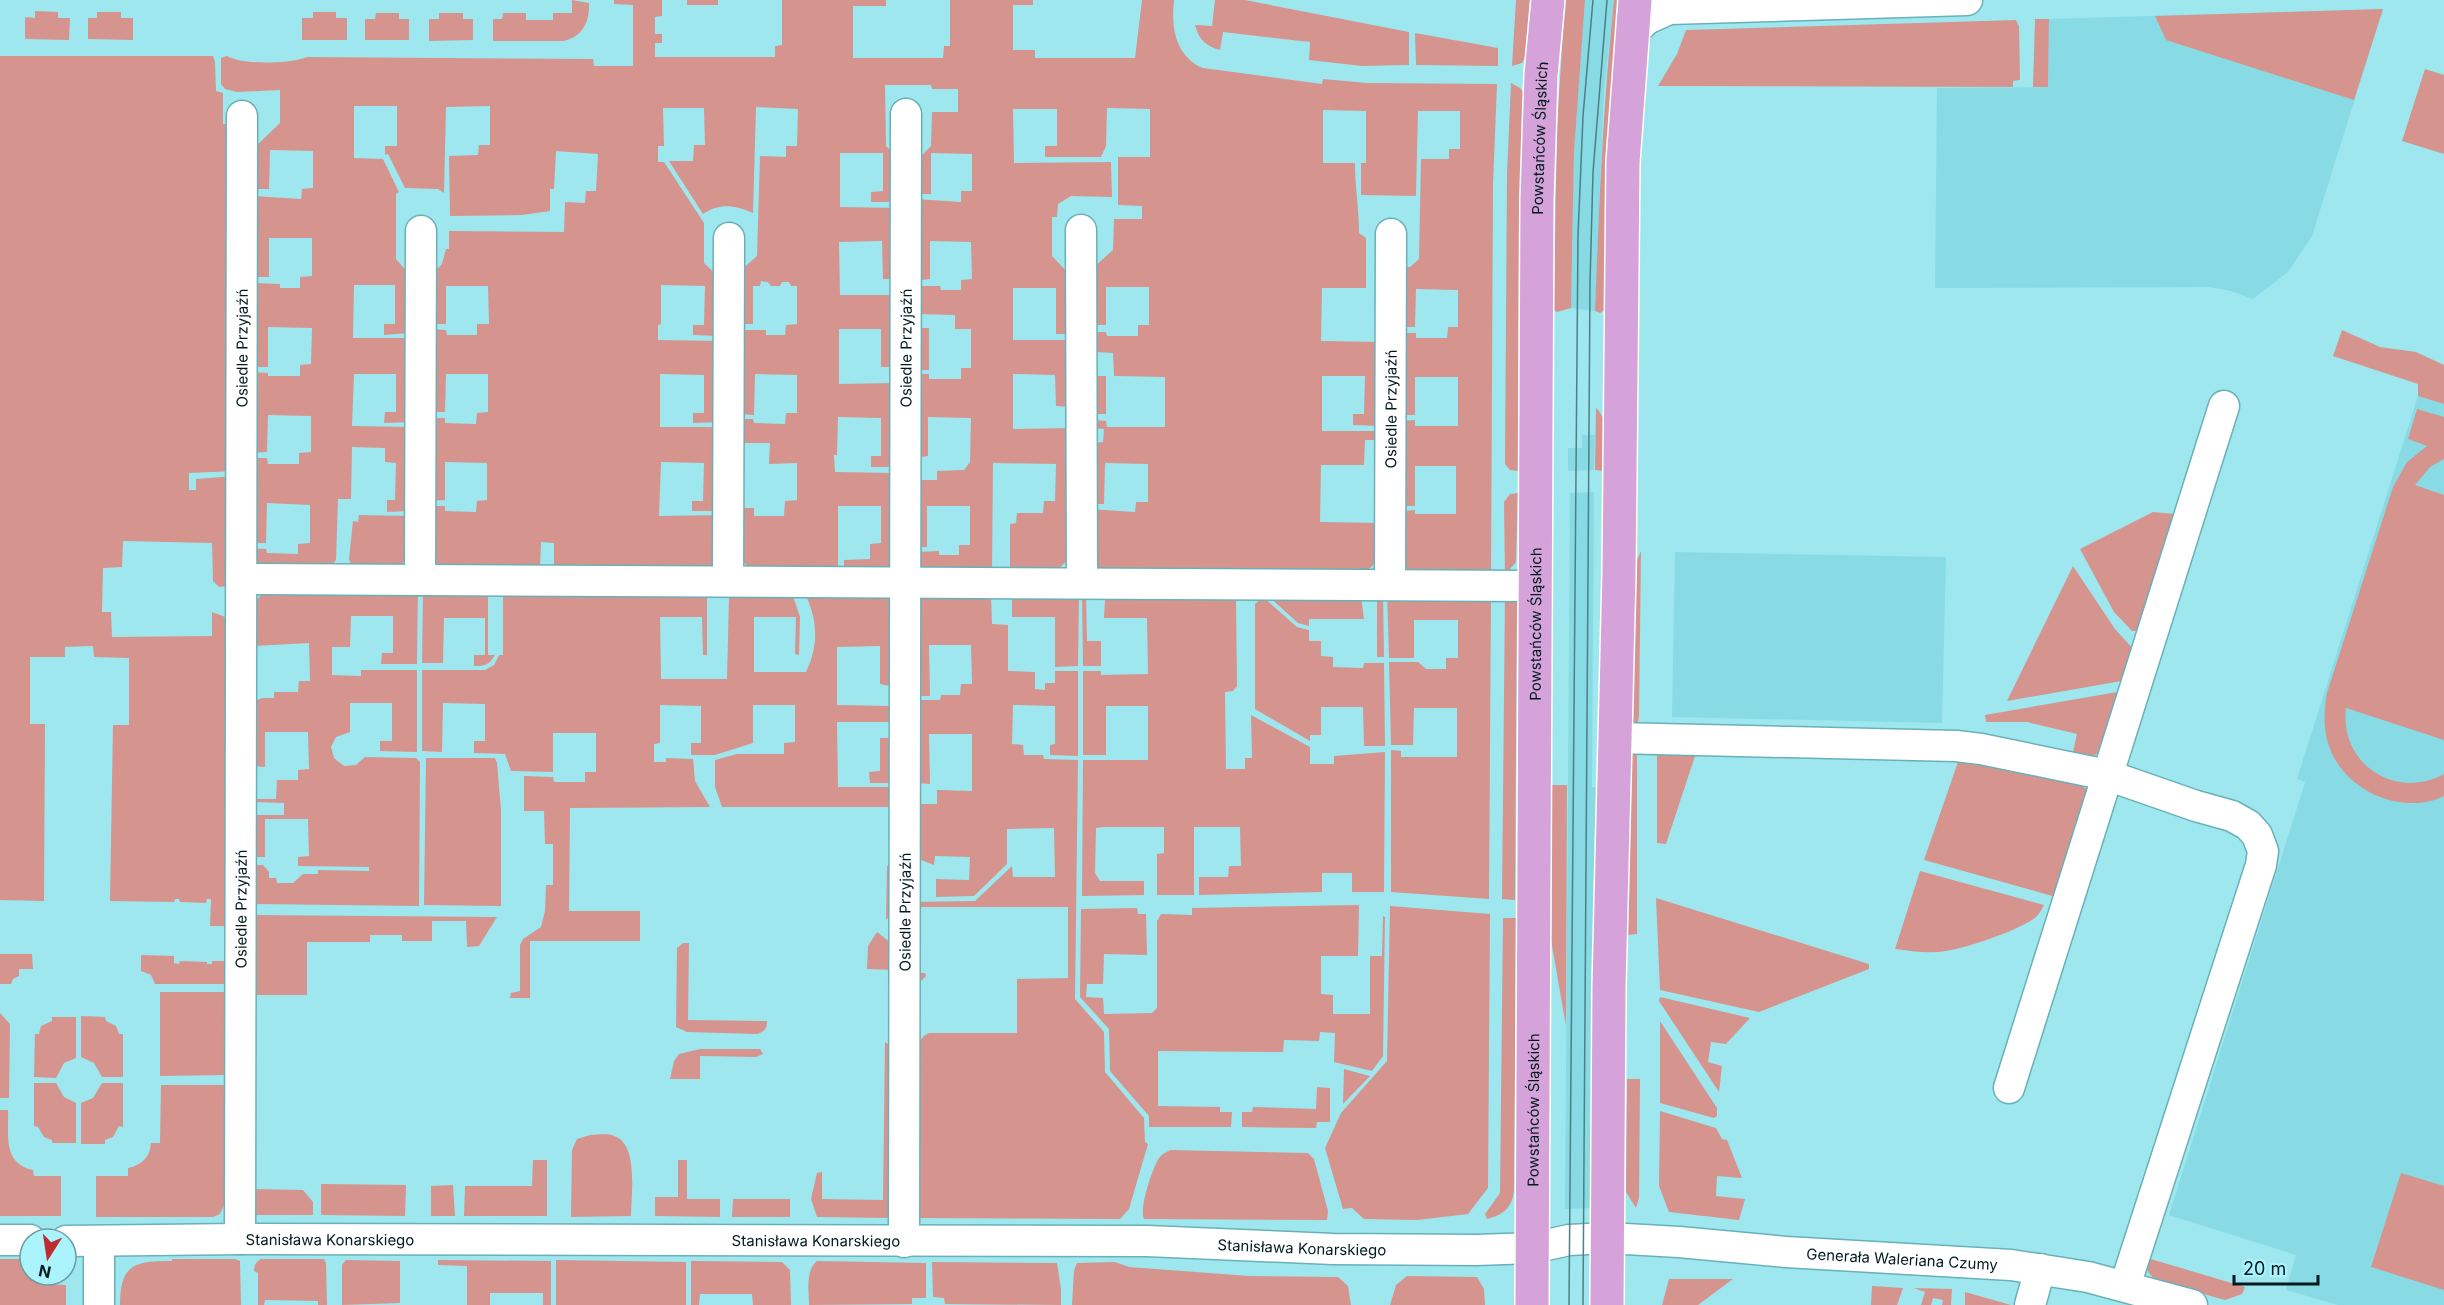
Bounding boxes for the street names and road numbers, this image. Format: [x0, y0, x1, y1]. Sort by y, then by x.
street label: Powstańców Śląskich [1527, 61, 1552, 215]
street label: Osiedle Przyjaźń [232, 289, 251, 407]
street label: Osiedle Przyjaźń [896, 289, 915, 407]
street label: Osiedle Przyjaźń [1381, 350, 1400, 468]
street label: Powstańców Śląskich [1525, 547, 1545, 701]
street label: Osiedle Przyjaźń [231, 850, 250, 968]
street label: Osiedle Przyjaźń [895, 853, 914, 971]
street label: Powstańców Śląskich [1523, 1033, 1543, 1187]
street label: Stanisława Konarskiego [246, 1230, 414, 1249]
street label: Stanisława Konarskiego [732, 1231, 900, 1250]
street label: Stanisława Konarskiego [1217, 1235, 1386, 1259]
street label: Generała Waleriana Czumy [1806, 1244, 1999, 1274]

